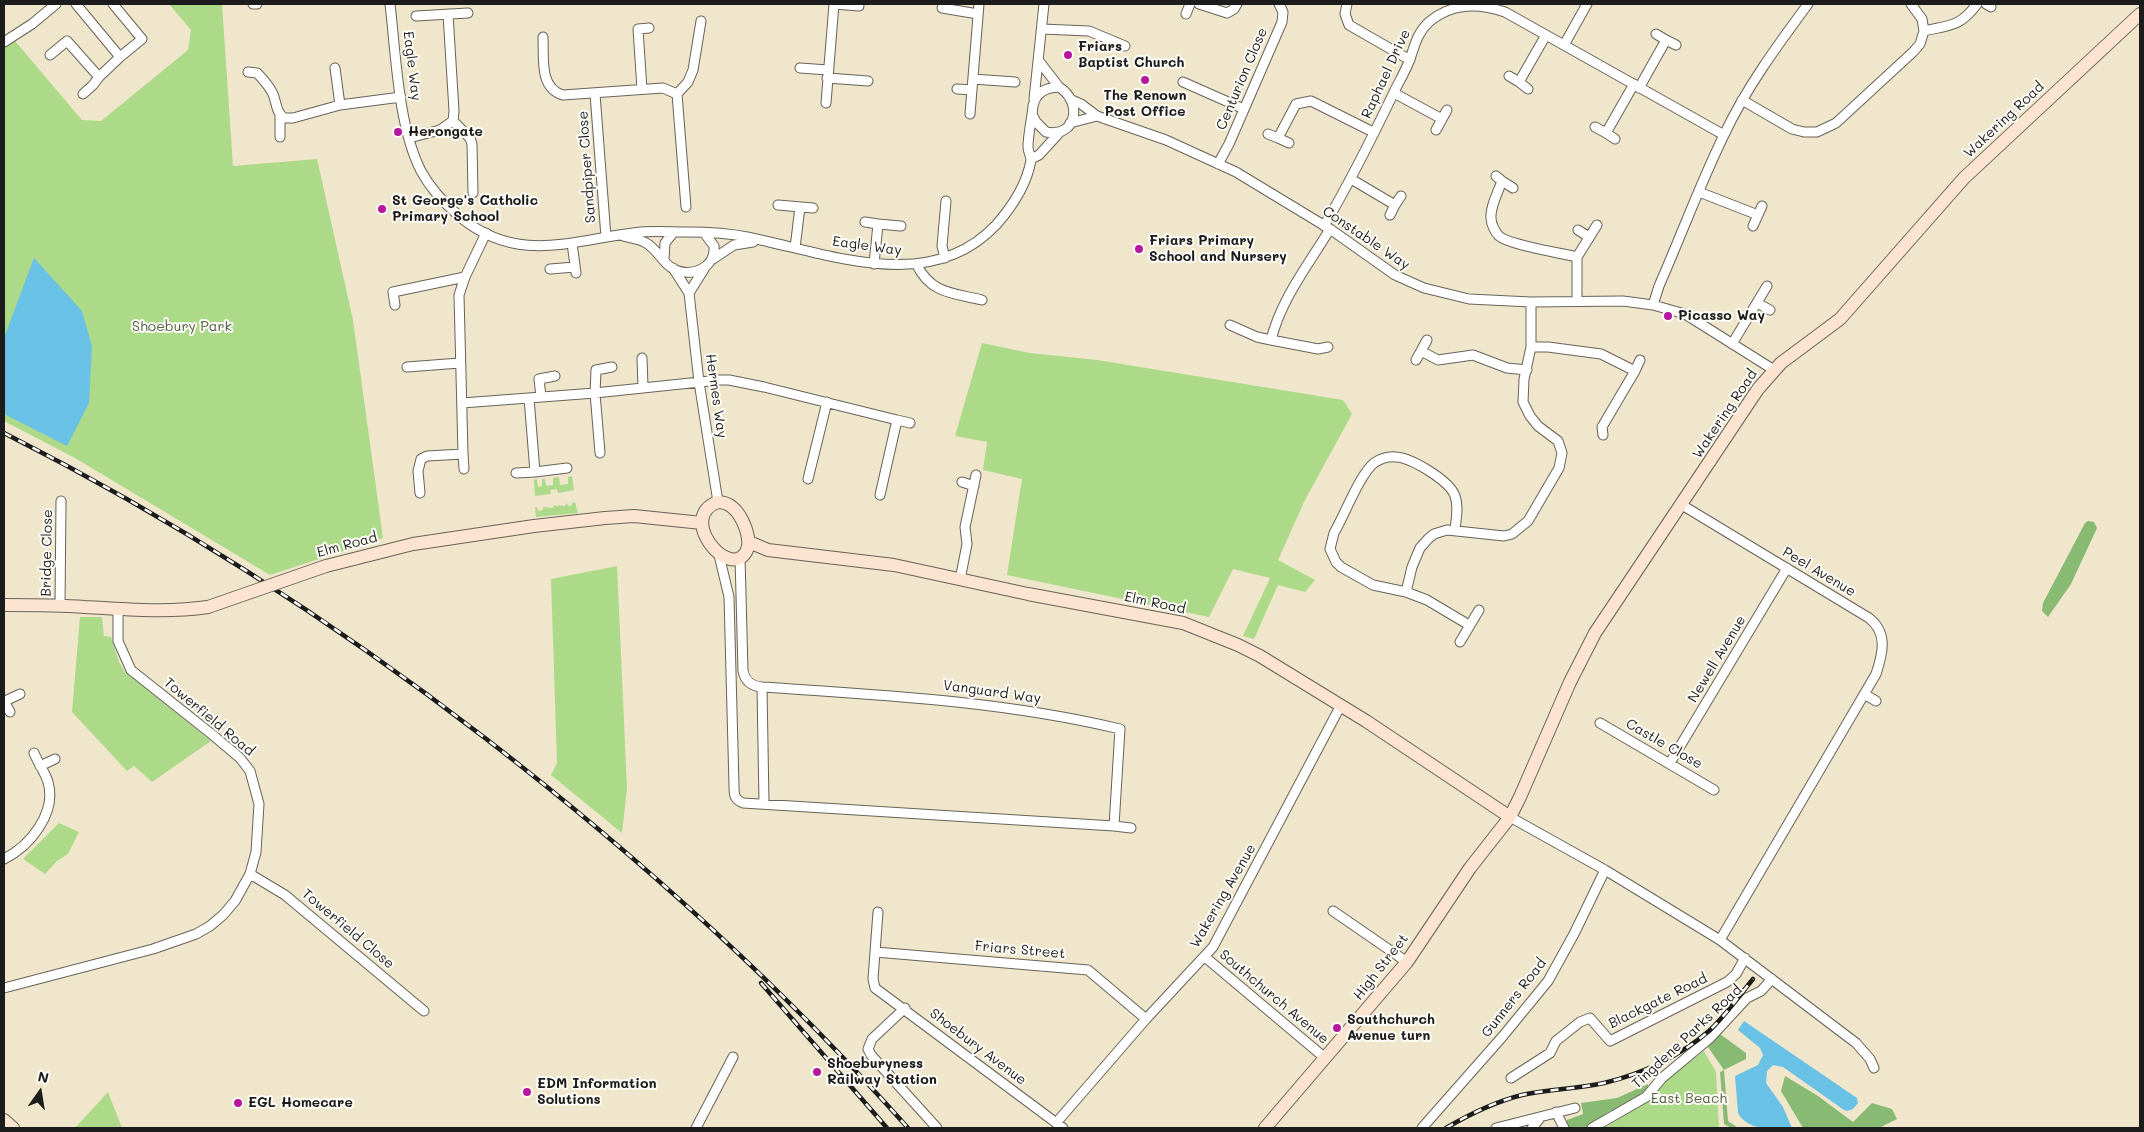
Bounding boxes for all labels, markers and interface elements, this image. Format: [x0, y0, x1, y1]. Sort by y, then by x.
street label: Centurion Close [1213, 25, 1271, 133]
street label: Raphael Drive [1358, 27, 1414, 121]
street label: Eagle Way [399, 30, 425, 102]
place label: Friars Baptist Church [1078, 39, 1184, 72]
marker: Friars Baptist Church [1062, 49, 1074, 61]
marker: The Renown Post Office [1139, 74, 1151, 86]
street label: Wakering Road [1960, 79, 2048, 161]
place label: The Renown Post Office [1103, 88, 1187, 120]
street label: Sandpiper Close [575, 110, 599, 224]
place label: Herongate [408, 124, 483, 140]
marker: Herongate [392, 126, 404, 138]
place label: St George's Catholic Primary School [392, 193, 538, 226]
marker: St George's Catholic Primary School [376, 203, 388, 215]
street label: Constable Way [1319, 203, 1413, 273]
street label: Eagle Way [831, 233, 903, 259]
place label: Friars Primary School and Nursery [1149, 233, 1287, 266]
marker: Friars Primary School and Nursery [1133, 243, 1145, 255]
place label: Picasso Way [1678, 308, 1765, 324]
marker: Picasso Way [1662, 310, 1674, 322]
park label: Shoebury Park [132, 319, 232, 335]
street label: Hermes Way [702, 353, 730, 439]
street label: Wakering Road [1689, 366, 1761, 462]
street label: Bridge Close [38, 509, 56, 597]
street label: Elm Road [315, 529, 379, 561]
street label: Peel Avenue [1779, 544, 1859, 600]
street label: Elm Road [1123, 588, 1187, 618]
street label: Newell Avenue [1684, 612, 1750, 706]
street label: Towerfield Road [160, 674, 258, 760]
street label: Vanguard Way [942, 677, 1042, 707]
street label: Castle Close [1623, 715, 1705, 773]
street label: Wakering Avenue [1186, 841, 1260, 951]
street label: Towerfield Close [298, 886, 398, 972]
street label: High Street [1350, 931, 1412, 1003]
street label: Friars Street [974, 938, 1066, 962]
street label: Southchurch Avenue [1216, 946, 1332, 1048]
street label: Gunners Road [1478, 955, 1550, 1041]
street label: Blackgate Road [1606, 970, 1710, 1032]
street label: Tingdene Parks Road [1629, 982, 1745, 1092]
street label: Shoebury Avenue [926, 1005, 1030, 1089]
place label: Southchurch Avenue turn [1347, 1012, 1435, 1044]
marker: Southchurch Avenue turn [1331, 1022, 1343, 1034]
place label: Shoeburyness Railway Station [827, 1056, 937, 1088]
text: N [36, 1066, 51, 1087]
marker: Shoeburyness Railway Station [811, 1066, 823, 1078]
north arrow [15, 1067, 65, 1117]
place label: EDM Information Solutions [537, 1076, 657, 1108]
marker: EDM Information Solutions [521, 1086, 533, 1098]
park label: East Beach [1651, 1091, 1727, 1107]
place label: EGL Homecare [248, 1095, 353, 1111]
marker: EGL Homecare [232, 1097, 244, 1109]

